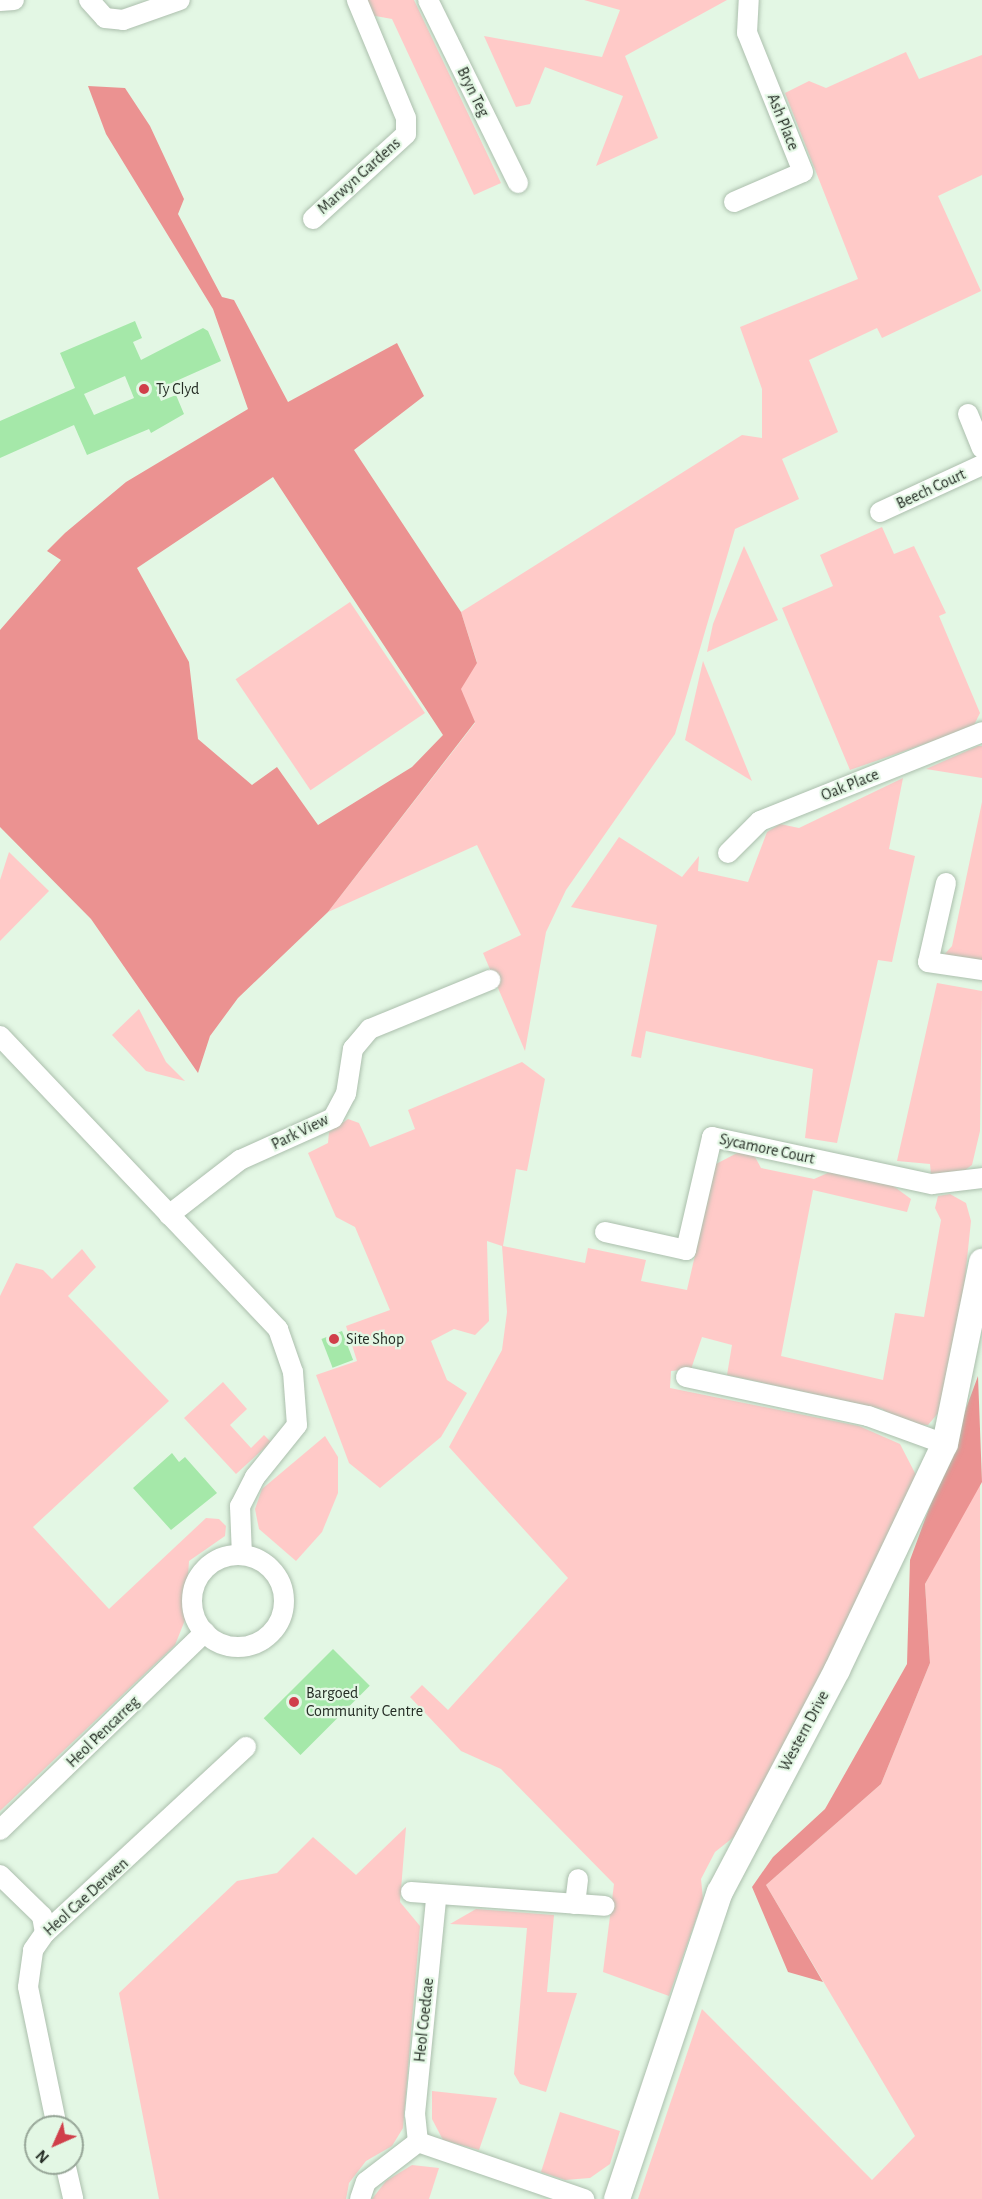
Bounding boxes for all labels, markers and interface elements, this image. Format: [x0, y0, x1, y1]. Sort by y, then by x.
street label: Bryn Teg [453, 64, 493, 120]
street label: Ash Place [763, 91, 803, 153]
street label: Marwyn Gardens [313, 134, 405, 218]
place label: Ty Clyd [156, 379, 199, 399]
marker: Ty Clyd [137, 382, 151, 396]
street label: Beech Court [893, 465, 969, 513]
street label: Oak Place [818, 765, 882, 805]
street label: Park View [268, 1110, 332, 1154]
street label: Sycamore Court [718, 1130, 816, 1168]
place label: Site Shop [346, 1329, 404, 1349]
marker: Site Shop [327, 1332, 341, 1346]
place label: Bargoed Community Centre [306, 1683, 423, 1721]
street label: Western Drive [775, 1687, 833, 1775]
street label: Heol Pencarreg [62, 1692, 144, 1772]
marker: Bargoed Community Centre [287, 1695, 301, 1709]
street label: Heol Cae Derwen [40, 1854, 132, 1940]
street label: Heol Coedcae [410, 1977, 438, 2063]
north arrow [24, 2115, 84, 2175]
text: N [33, 2147, 52, 2166]

